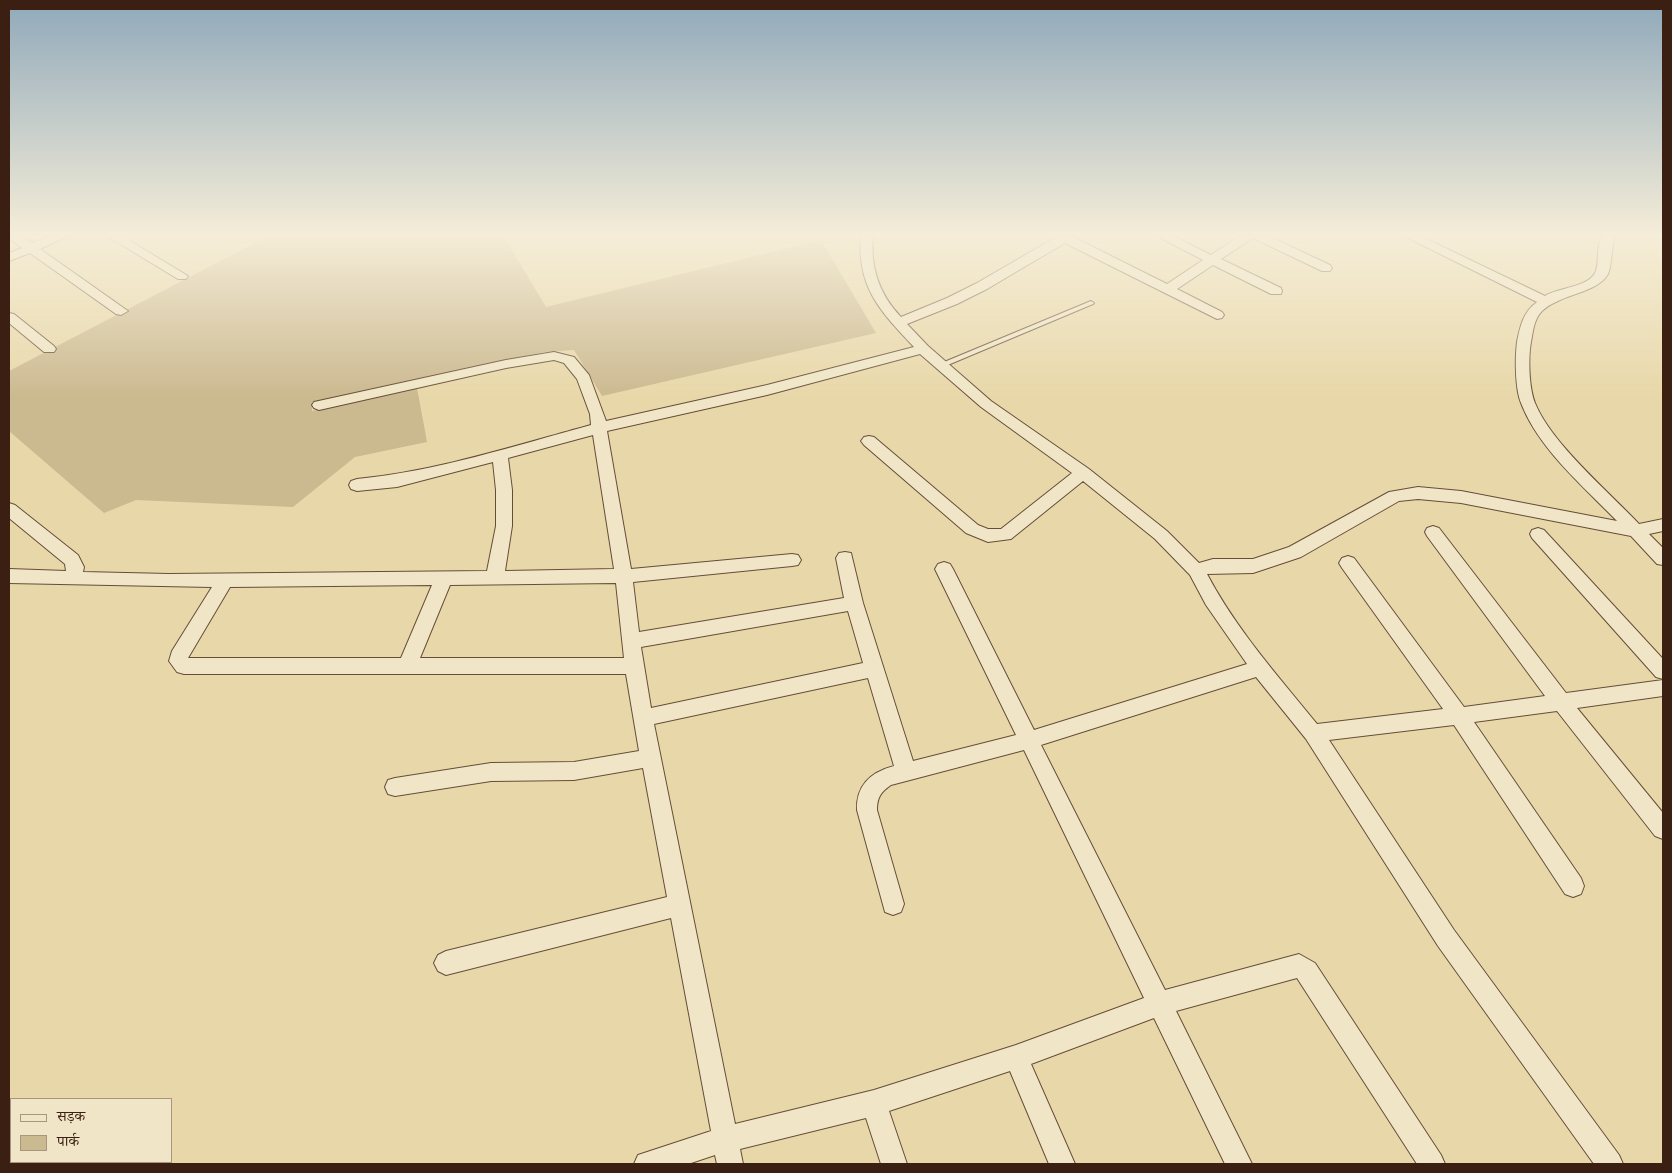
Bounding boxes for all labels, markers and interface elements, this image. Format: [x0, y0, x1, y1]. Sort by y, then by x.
legend [10, 1098, 172, 1163]
text: सड़क [57, 1106, 85, 1125]
text: पार्क [57, 1131, 79, 1150]

